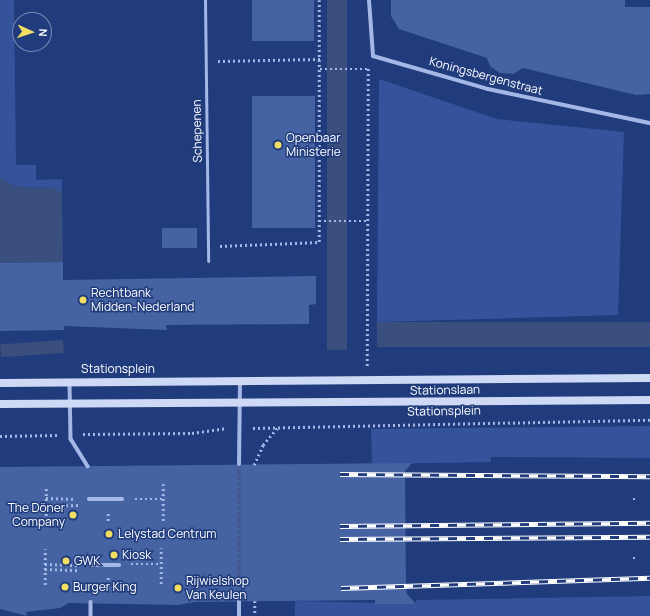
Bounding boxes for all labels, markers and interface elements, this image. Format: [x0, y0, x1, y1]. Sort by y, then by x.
north arrow [12, 12, 52, 52]
text: N [36, 28, 51, 37]
street label: Koningsbergenstraat [428, 54, 544, 98]
street label: Schepenen [189, 99, 205, 163]
place label: Openbaar Ministerie [286, 131, 341, 159]
marker: Openbaar Ministerie [273, 140, 283, 150]
place label: Rechtbank Midden-Nederland [91, 286, 194, 314]
marker: Rechtbank Midden-Nederland [78, 295, 88, 305]
street label: Stationsplein [81, 362, 155, 376]
street label: Stationslaan [410, 382, 480, 398]
street label: Stationsplein [407, 403, 481, 419]
place label: The Döner Company [8, 501, 65, 529]
marker: The Döner Company [68, 510, 78, 520]
place label: Lelystad Centrum [118, 527, 217, 541]
marker: Lelystad Centrum [103, 528, 115, 540]
place label: Kiosk [122, 548, 151, 562]
marker: Kiosk [109, 550, 119, 560]
place label: GWK [74, 554, 100, 568]
marker: GWK [61, 556, 71, 566]
place label: Rijwielshop Van Keulen [186, 574, 249, 602]
place label: Burger King [73, 580, 137, 594]
marker: Burger King [60, 582, 70, 592]
marker: Rijwielshop Van Keulen [173, 583, 183, 593]

